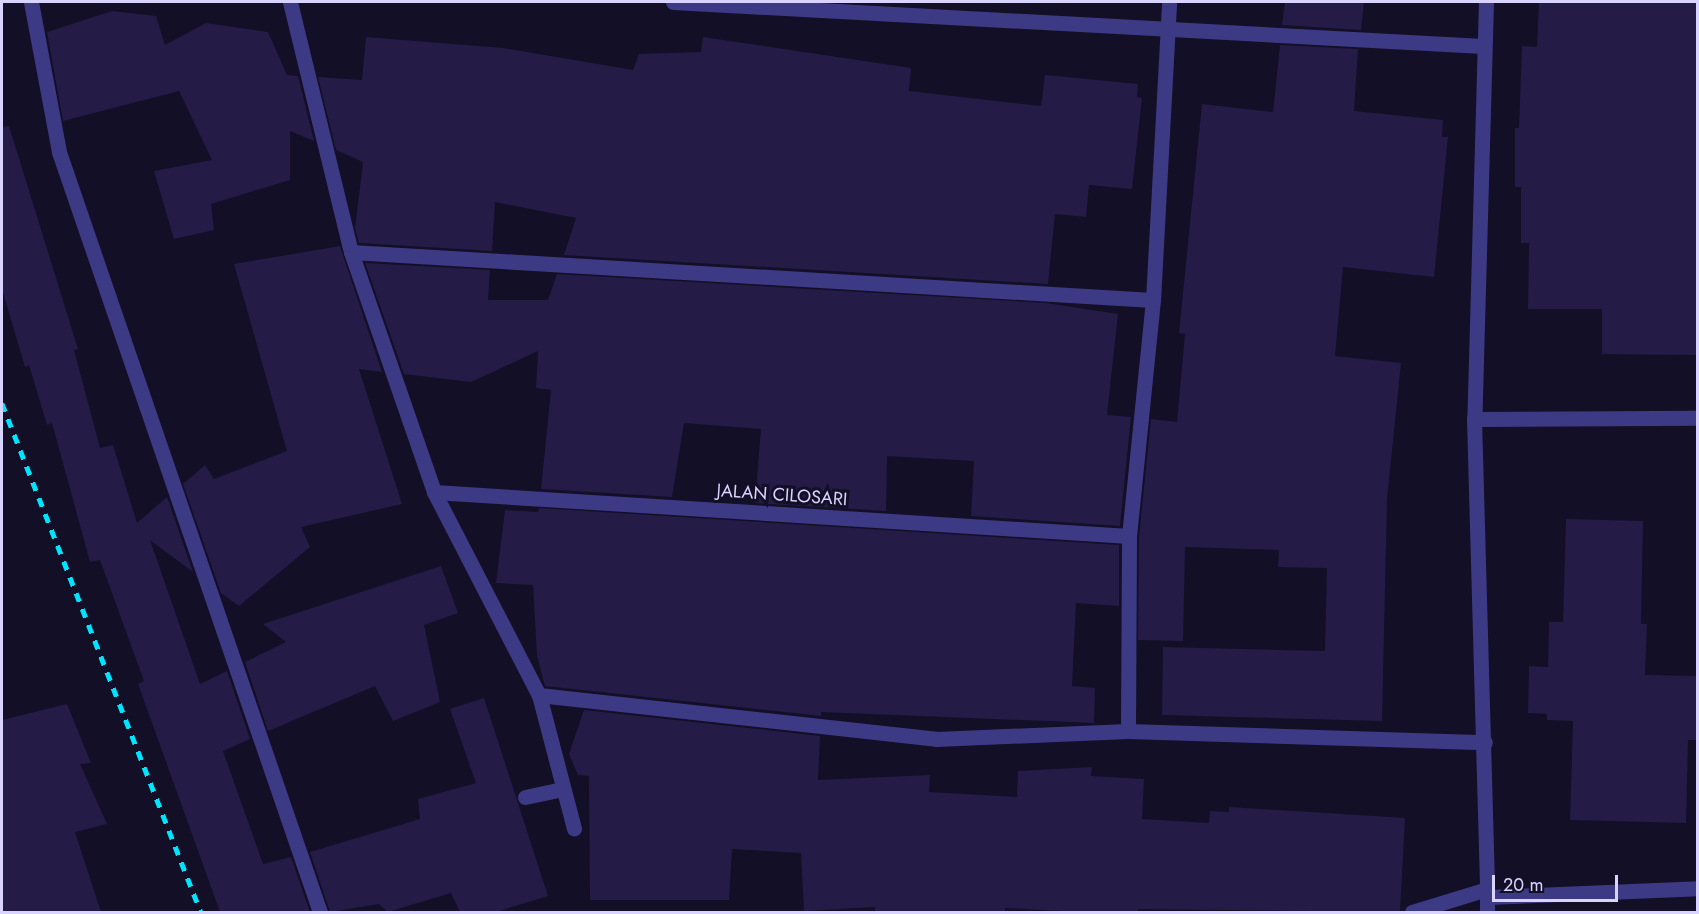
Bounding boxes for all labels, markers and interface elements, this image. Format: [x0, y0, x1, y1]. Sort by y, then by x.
street label: JALAN CILOSARI [716, 480, 848, 510]
scale bar [1495, 863, 1621, 901]
text: 20 m [1503, 872, 1543, 898]

